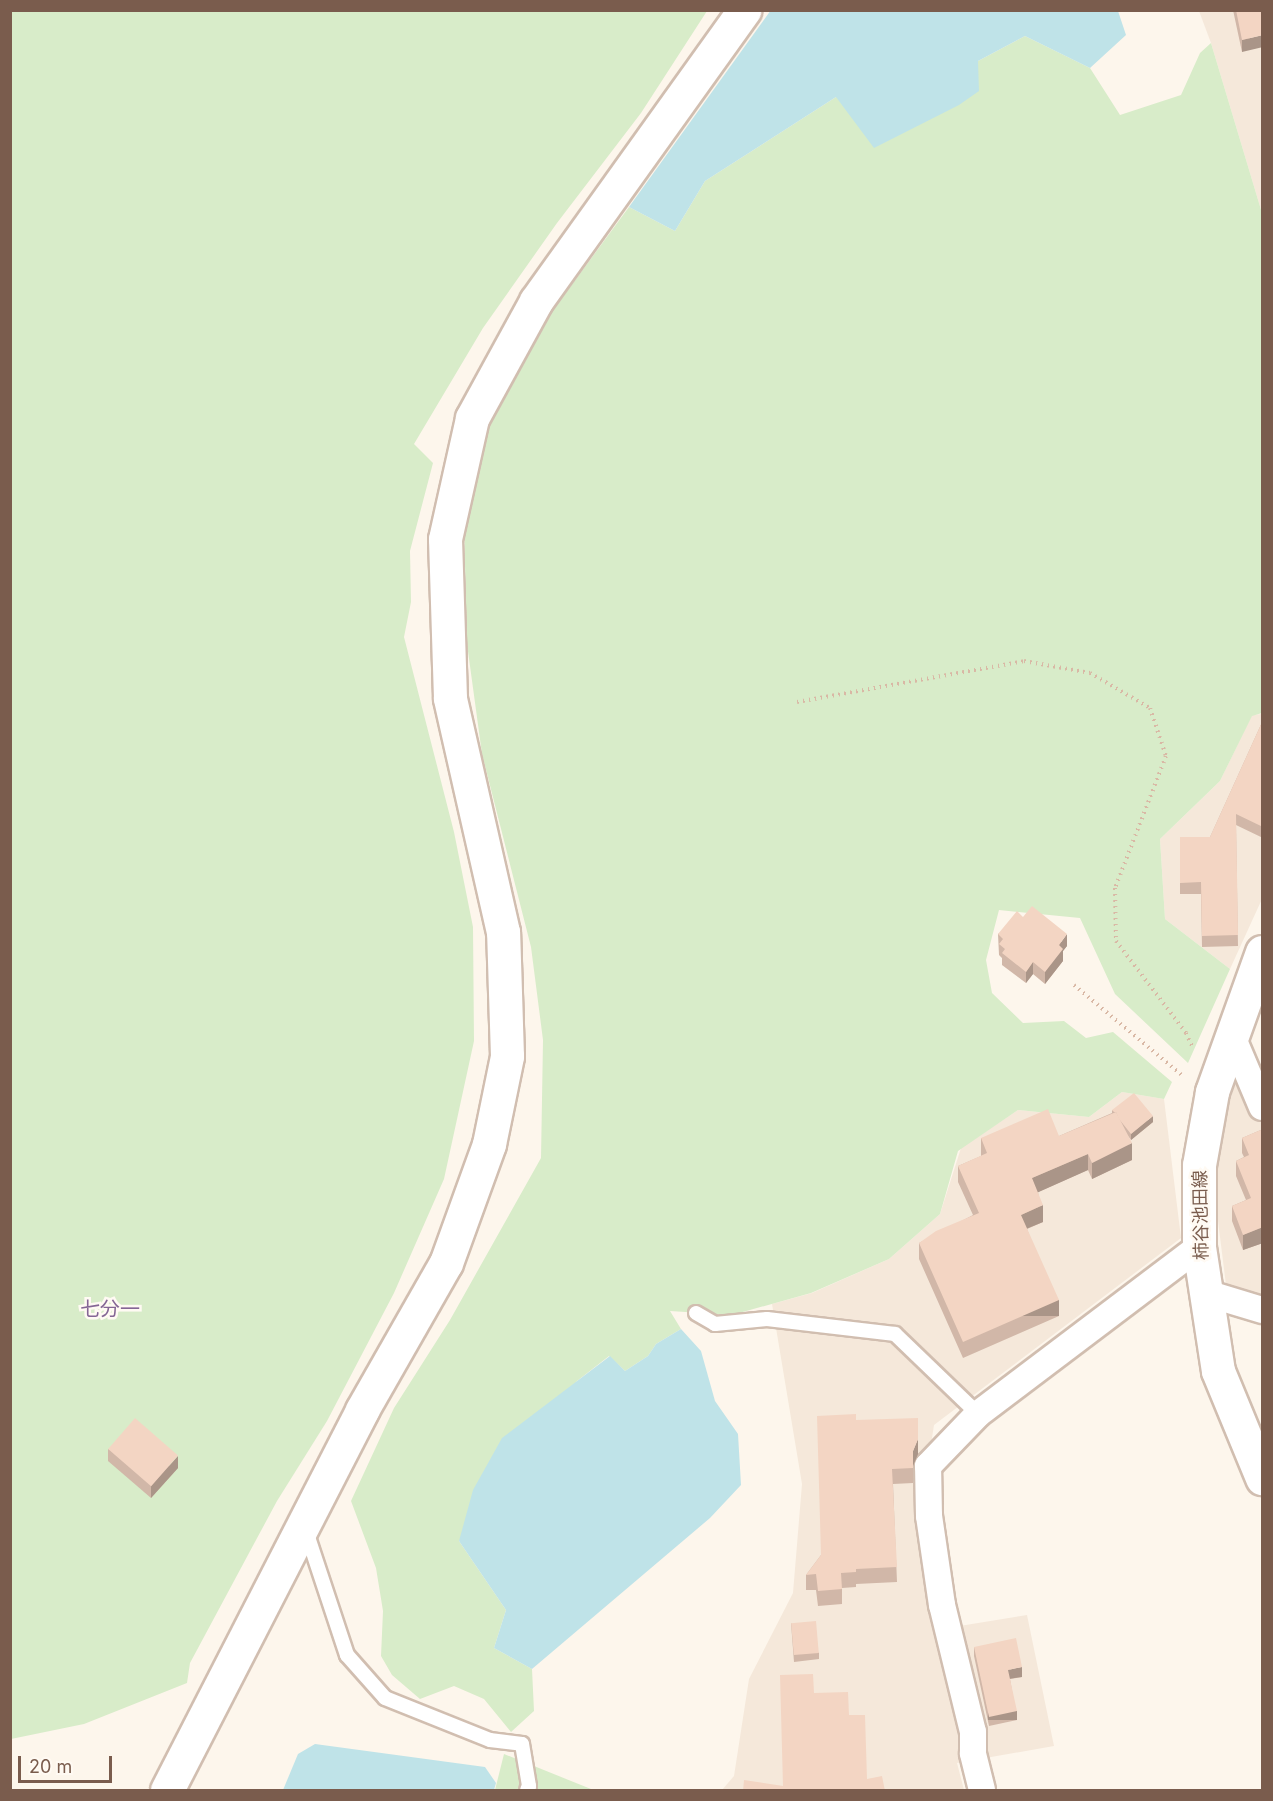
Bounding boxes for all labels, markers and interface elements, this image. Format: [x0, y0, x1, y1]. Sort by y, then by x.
street label: 柿谷池田線 [1189, 1170, 1213, 1260]
district label: 七分一 [80, 1297, 140, 1321]
scale bar [21, 1744, 116, 1782]
text: 20 m [29, 1756, 72, 1777]

